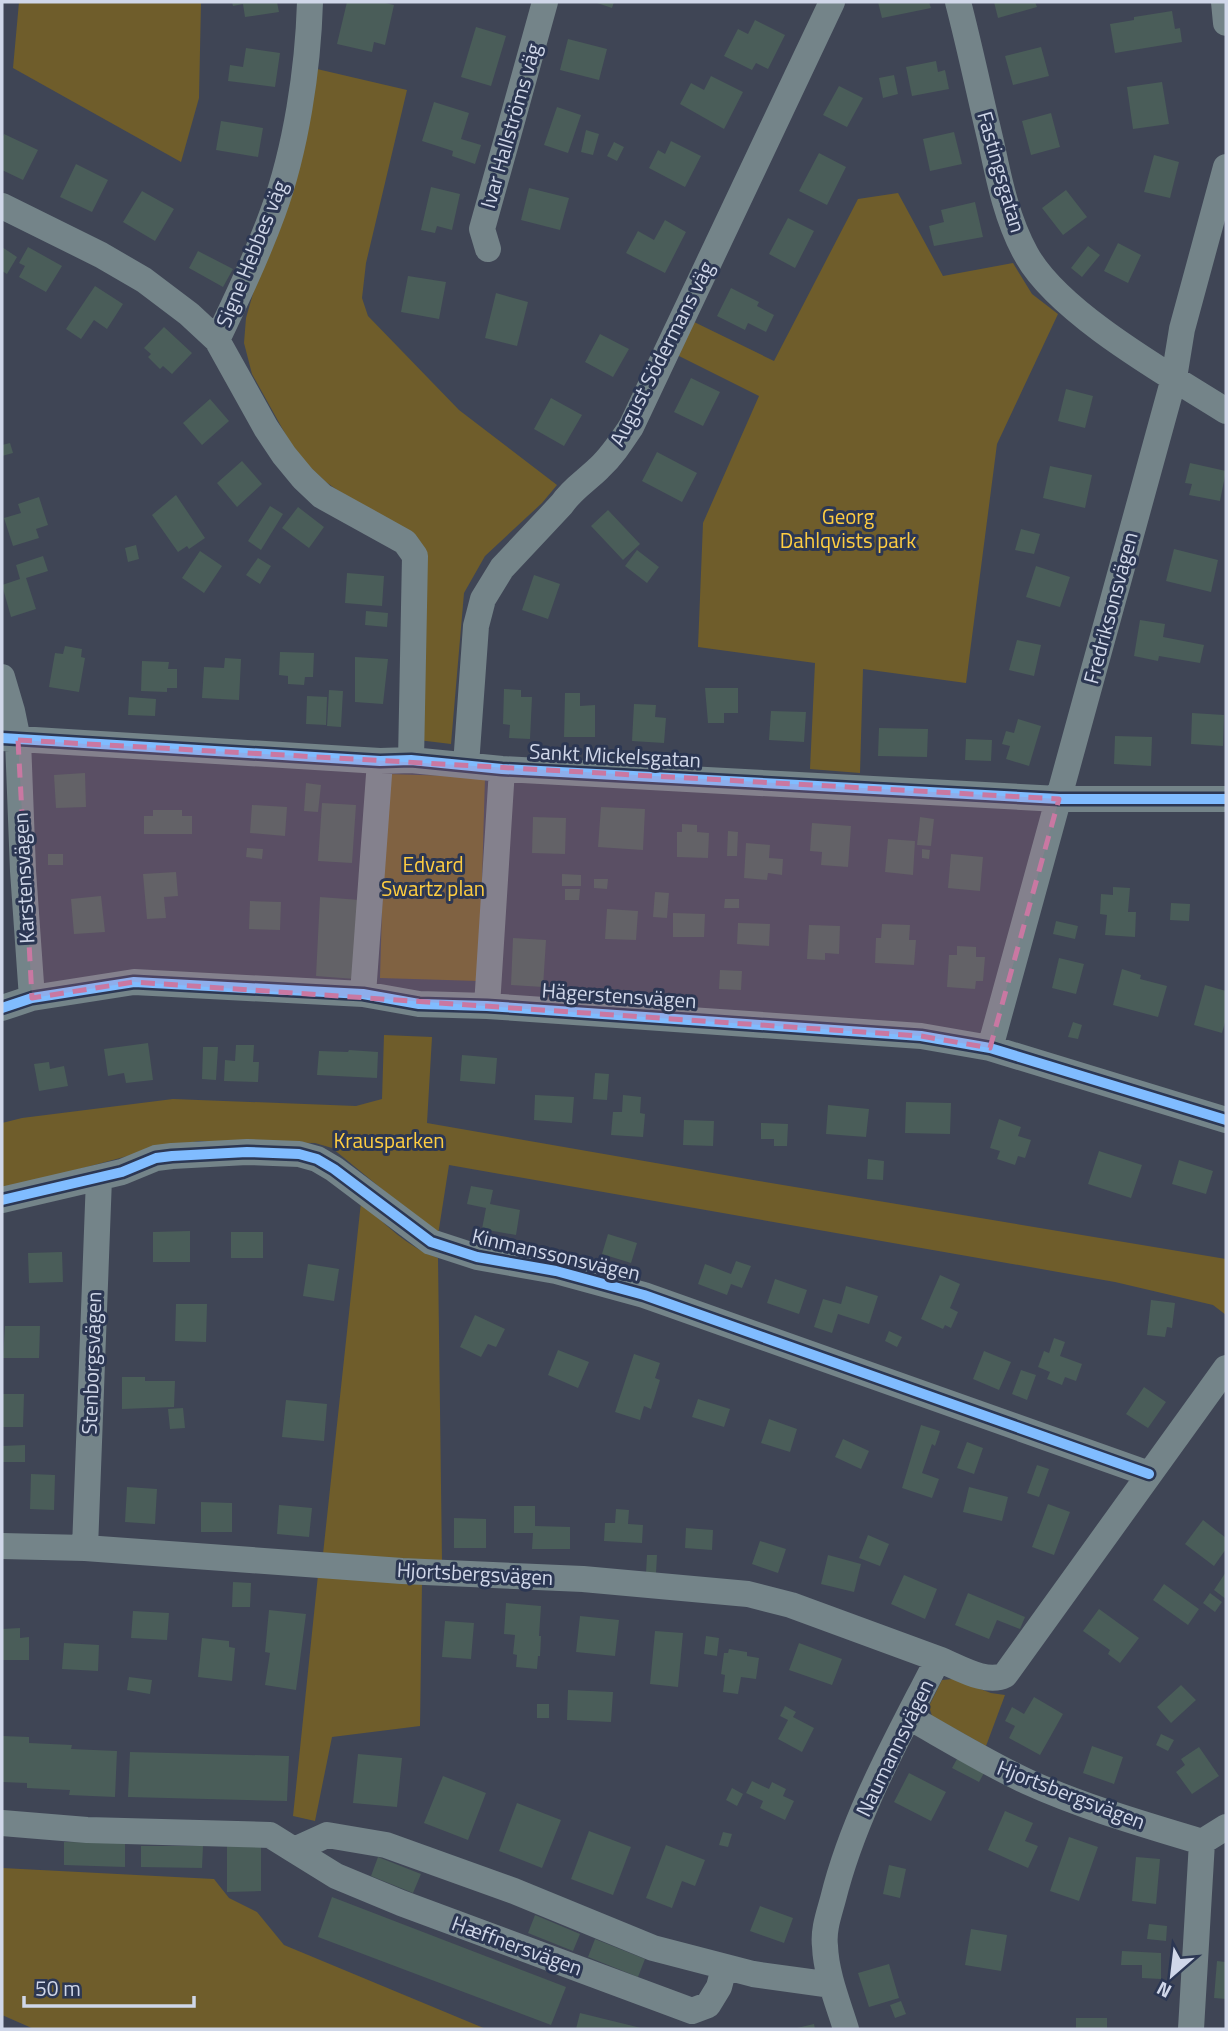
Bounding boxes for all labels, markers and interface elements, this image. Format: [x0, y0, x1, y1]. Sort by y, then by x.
street label: Ivar Hallströms väg [471, 39, 549, 212]
street label: Fastingsgatan [969, 107, 1035, 236]
street label: Signe Hebbes väg [207, 175, 295, 332]
street label: August Södermans väg [601, 255, 722, 452]
park label: Georg Dahlqvists park [780, 500, 916, 556]
street label: Fredriksonsvägen [1074, 528, 1146, 687]
street label: Sankt Mickelsgatan [528, 735, 702, 775]
street label: Karstensvägen [4, 812, 42, 945]
park label: Edvard Swartz plan [381, 848, 485, 904]
street label: Hägerstensvägen [541, 974, 698, 1016]
park label: Krausparken [333, 1124, 445, 1156]
street label: Kinmanssonsvägen [469, 1219, 644, 1289]
street label: Stenborgsvägen [73, 1291, 109, 1435]
street label: Hjortsbergsvägen [396, 1553, 554, 1593]
street label: Naumannsvägen [847, 1673, 941, 1822]
street label: Hjortsbergsvägen [993, 1751, 1150, 1837]
street label: Hæffnersvägen [448, 1907, 587, 1983]
north arrow [1137, 1940, 1207, 2010]
scale bar [24, 1965, 194, 2009]
text: 50 m [35, 1972, 81, 2004]
text: N [1151, 1975, 1176, 2006]

